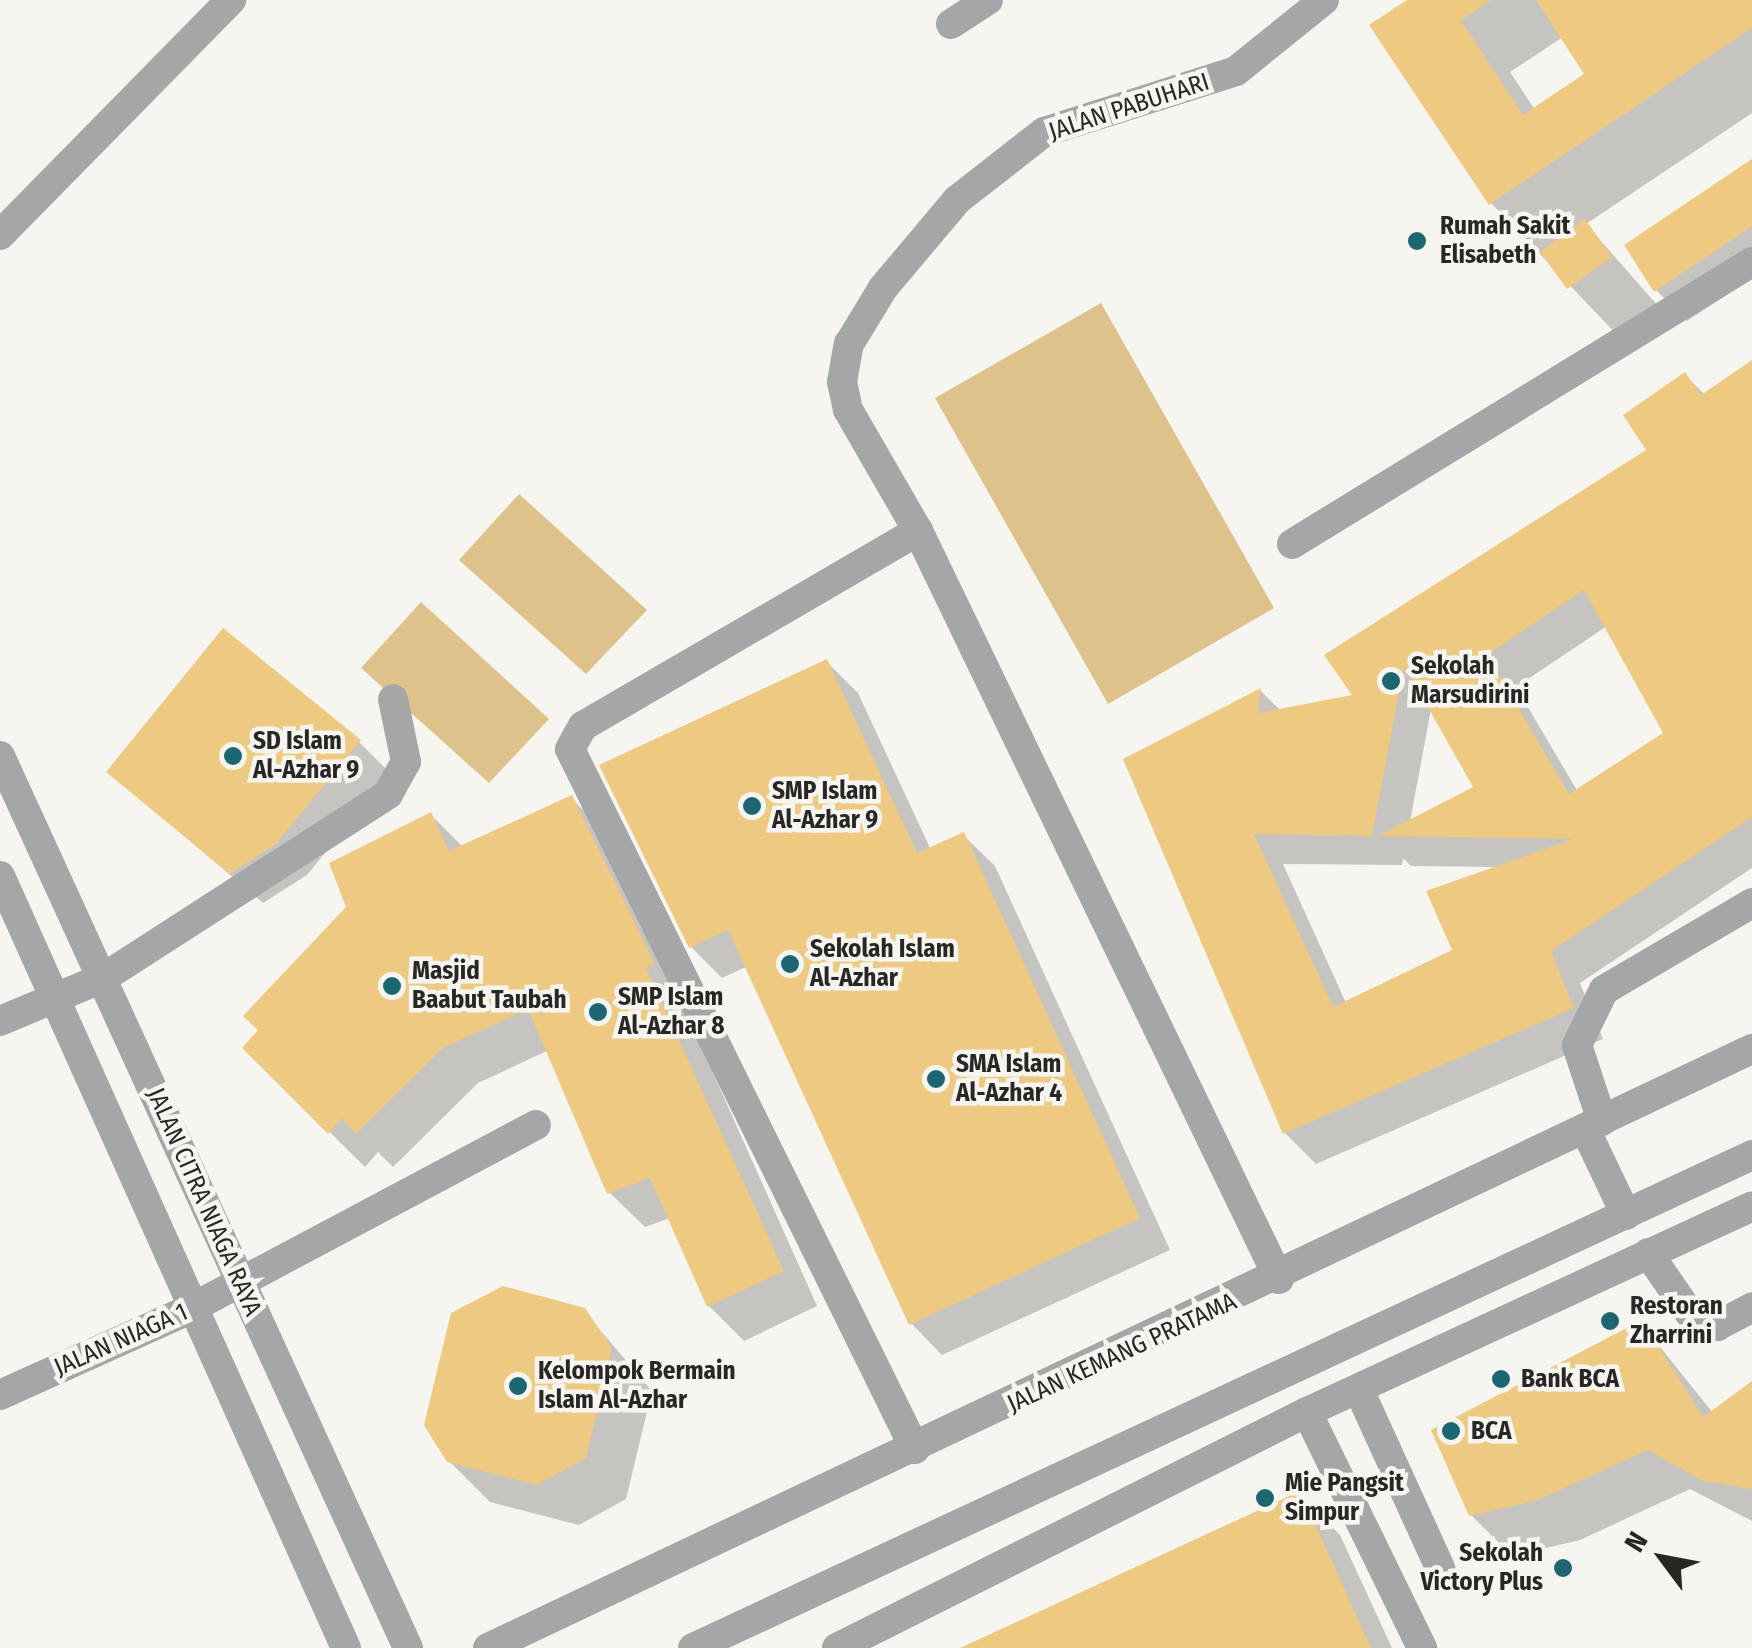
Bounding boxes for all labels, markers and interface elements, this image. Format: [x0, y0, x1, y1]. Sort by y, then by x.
street label: JALAN PABUHARI [1045, 67, 1213, 147]
place label: Rumah Sakit Elisabeth [1440, 212, 1570, 271]
marker: Rumah Sakit Elisabeth [1404, 228, 1430, 254]
place label: Sekolah Marsudirini [1411, 652, 1530, 711]
marker: Sekolah Marsudirini [1380, 670, 1402, 692]
place label: SD Islam Al-Azhar 9 [253, 727, 359, 786]
marker: SD Islam Al-Azhar 9 [222, 745, 244, 767]
place label: SMP Islam Al-Azhar 9 [772, 777, 878, 836]
marker: SMP Islam Al-Azhar 9 [741, 795, 763, 817]
place label: Sekolah Islam Al-Azhar [810, 935, 955, 994]
marker: Sekolah Islam Al-Azhar [779, 953, 801, 975]
place label: Masjid Baabut Taubah [412, 957, 567, 1016]
marker: Masjid Baabut Taubah [381, 975, 403, 997]
place label: SMP Islam Al-Azhar 8 [618, 983, 724, 1042]
marker: SMP Islam Al-Azhar 8 [587, 1001, 609, 1023]
place label: SMA Islam Al-Azhar 4 [956, 1050, 1062, 1109]
marker: SMA Islam Al-Azhar 4 [925, 1068, 947, 1090]
street label: JALAN CITRA NIAGA RAYA [140, 1083, 268, 1321]
street label: JALAN KEMANG PRATAMA [1003, 1287, 1241, 1419]
place label: Restoran Zharrini [1630, 1292, 1723, 1351]
street label: JALAN NIAGA 1 [50, 1297, 192, 1383]
marker: Restoran Zharrini [1599, 1310, 1621, 1332]
place label: Kelompok Bermain Islam Al-Azhar [538, 1357, 736, 1416]
place label: Bank BCA [1521, 1364, 1619, 1394]
marker: Bank BCA [1490, 1368, 1512, 1390]
marker: Kelompok Bermain Islam Al-Azhar [507, 1375, 529, 1397]
place label: BCA [1471, 1416, 1512, 1446]
marker: BCA [1440, 1420, 1462, 1442]
place label: Mie Pangsit Simpur [1285, 1469, 1404, 1528]
marker: Mie Pangsit Simpur [1254, 1487, 1276, 1509]
north arrow [1612, 1508, 1712, 1608]
text: N [1618, 1526, 1655, 1558]
place label: Sekolah Victory Plus [1420, 1539, 1543, 1598]
marker: Sekolah Victory Plus [1552, 1557, 1574, 1579]

